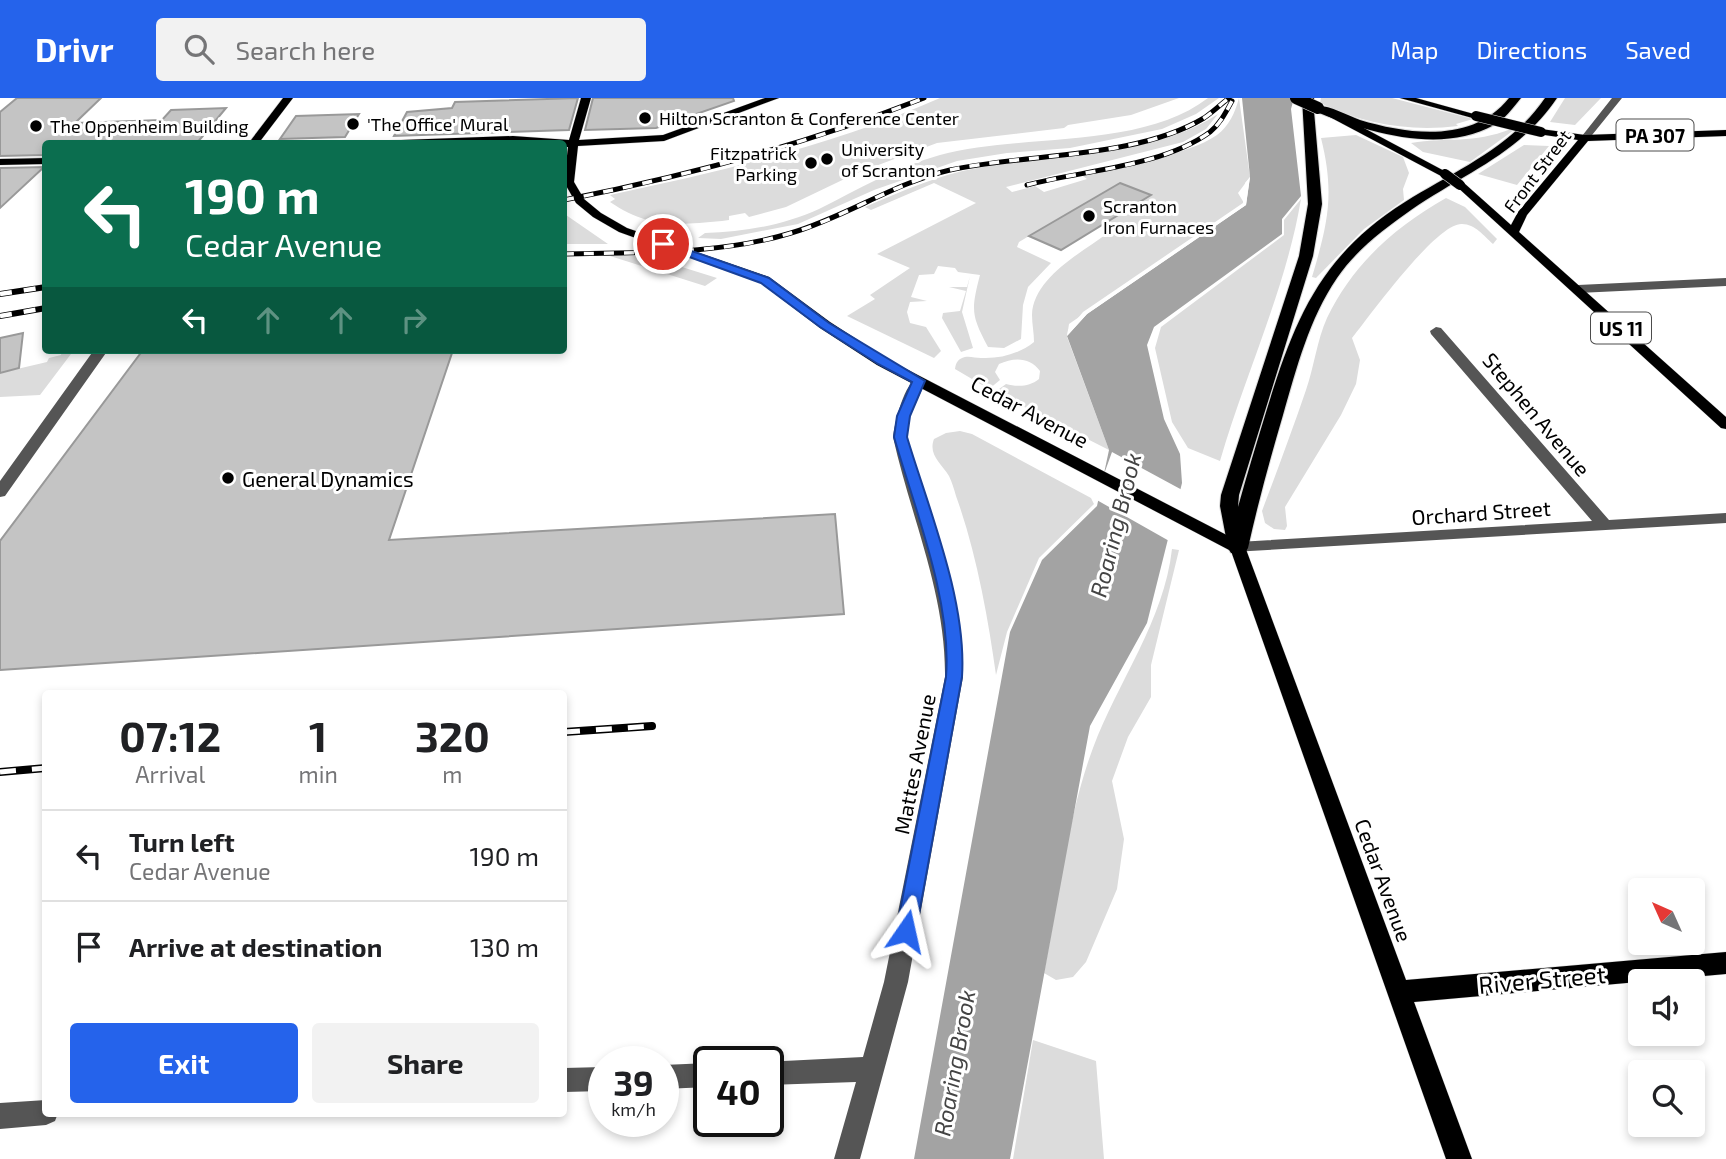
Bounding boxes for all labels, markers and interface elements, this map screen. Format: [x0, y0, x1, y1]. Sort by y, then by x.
search box [156, 18, 646, 81]
text: Drivr [35, 29, 114, 69]
icon: search [180, 30, 218, 68]
text: Search here [236, 34, 375, 65]
text: Map [1390, 35, 1438, 64]
text: Directions [1476, 35, 1587, 64]
text: Saved [1625, 35, 1691, 64]
place label: Hilton Scranton & Conference Center [659, 107, 959, 129]
marker: Hilton Scranton & Conference Center [637, 110, 653, 126]
place label: 'The Office' Mural [367, 113, 509, 135]
place label: The Oppenheim Building [50, 115, 249, 137]
marker: 'The Office' Mural [345, 116, 361, 132]
marker: The Oppenheim Building [28, 118, 44, 134]
road number: PA 307 [1616, 120, 1694, 150]
street label: Front Street [1499, 125, 1575, 217]
place label: University of Scranton [841, 138, 936, 181]
place label: Fitzpatrick Parking [710, 142, 797, 185]
marker: University of Scranton [819, 151, 835, 167]
marker: Fitzpatrick Parking [803, 155, 819, 171]
text: 190 m [185, 165, 320, 224]
icon: left [70, 168, 161, 259]
place label: Scranton Iron Furnaces [1103, 195, 1214, 238]
marker: Scranton Iron Furnaces [1081, 208, 1097, 224]
pin [633, 214, 693, 274]
text: Cedar Avenue [185, 225, 382, 263]
icon: arrive [644, 225, 682, 263]
icon: left [176, 301, 214, 339]
icon: ahead [249, 301, 287, 339]
icon: ahead [322, 301, 360, 339]
icon: right [395, 301, 433, 339]
road number: US 11 [1591, 312, 1651, 344]
street label: Stephen Avenue [1478, 347, 1596, 481]
street label: Cedar Avenue [967, 370, 1093, 452]
water label: Roaring Brook [1084, 450, 1146, 600]
place label: General Dynamics [242, 466, 414, 491]
marker: General Dynamics [220, 470, 236, 486]
street label: Orchard Street [1411, 495, 1551, 529]
street label: Mattes Avenue [888, 692, 940, 836]
text: 07:12 [119, 710, 221, 760]
text: 1 [309, 710, 327, 760]
text: 320 [415, 710, 490, 760]
text: Arrival [135, 760, 205, 788]
text: min [299, 760, 338, 788]
text: m [442, 760, 462, 788]
street label: Cedar Avenue [1350, 815, 1418, 945]
text: Turn left [129, 826, 235, 857]
icon: left [70, 837, 108, 875]
text: 190 m [470, 840, 539, 871]
text: Cedar Avenue [129, 857, 271, 885]
north arrow [1628, 878, 1704, 956]
map controls [1628, 878, 1705, 1137]
position arrow [869, 894, 943, 968]
icon: arrive [70, 928, 108, 966]
text: Arrive at destination [129, 931, 382, 962]
text: 130 m [470, 931, 539, 962]
street label: River Street [1477, 959, 1607, 999]
button: sound [1628, 969, 1705, 1046]
water label: Roaring Brook [927, 988, 981, 1138]
button: Exit [70, 1023, 298, 1103]
button: Share [312, 1023, 539, 1103]
speed limit sign: 40 [693, 1046, 784, 1137]
button: search [1628, 1060, 1705, 1137]
text: 39 [613, 1061, 654, 1103]
text: km/h [611, 1098, 656, 1120]

